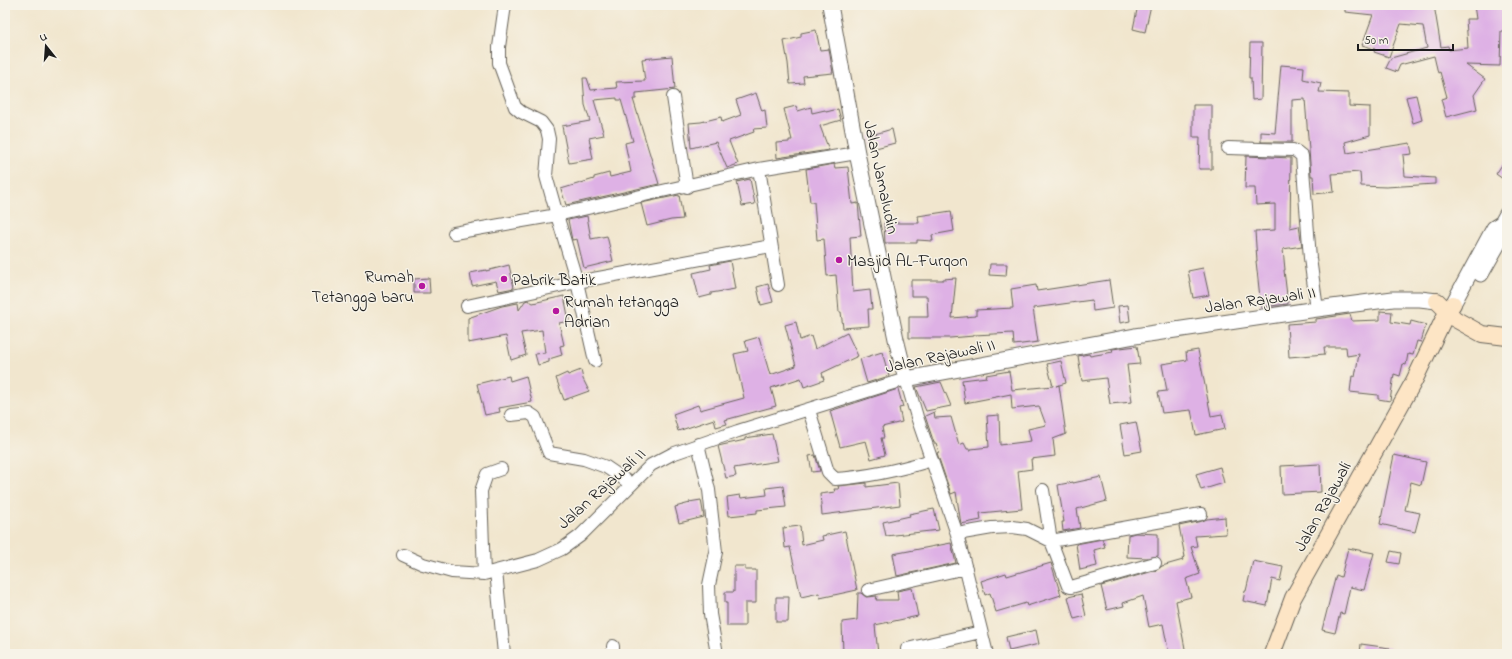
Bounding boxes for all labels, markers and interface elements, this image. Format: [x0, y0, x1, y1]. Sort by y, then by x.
north arrow [26, 26, 66, 66]
scale bar [1358, 26, 1453, 52]
text: U [38, 29, 49, 46]
text: 50 m [1364, 32, 1388, 50]
street label: Jalan Jamaludin [856, 118, 905, 236]
place label: Masjid AL-Furqon [847, 249, 968, 274]
marker: Masjid AL-Furqon [834, 255, 844, 265]
place label: Rumah Tetangga baru [312, 265, 414, 312]
place label: Pabrik Batik [512, 268, 596, 293]
marker: Pabrik Batik [499, 274, 509, 284]
street label: Jalan Rajawali II [1203, 280, 1317, 321]
marker: Rumah Tetangga baru [417, 281, 427, 291]
place label: Rumah tetangga Adrian [564, 290, 679, 335]
marker: Rumah tetangga Adrian [551, 306, 561, 316]
street label: Jalan Rajawali II [883, 333, 998, 380]
street label: Jalan Rajawali II [552, 442, 652, 536]
street label: Jalan Rajawali [1288, 457, 1358, 556]

